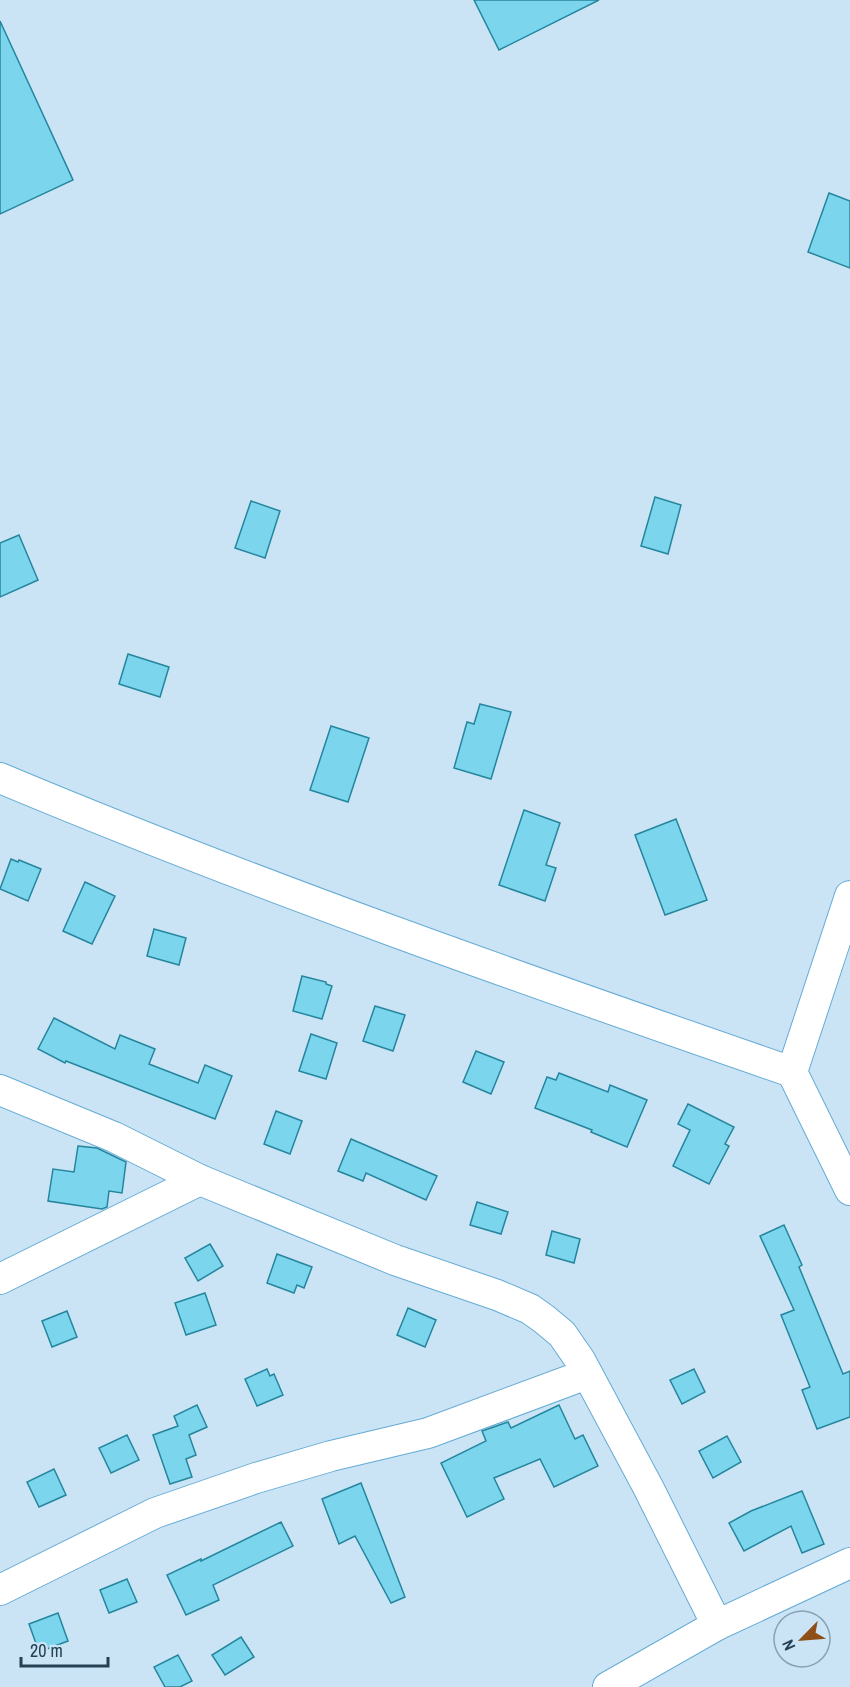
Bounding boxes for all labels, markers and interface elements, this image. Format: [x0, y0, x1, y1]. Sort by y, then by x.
north arrow [772, 1609, 832, 1669]
scale bar [21, 1630, 108, 1668]
text: N [776, 1636, 800, 1654]
text: 20 m [30, 1638, 63, 1663]

